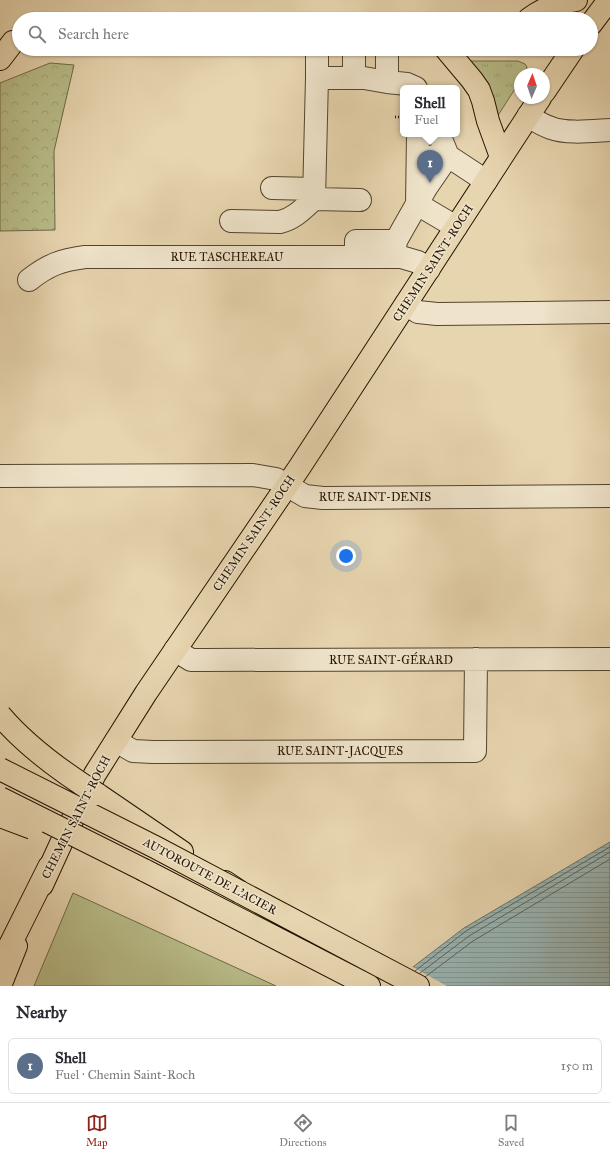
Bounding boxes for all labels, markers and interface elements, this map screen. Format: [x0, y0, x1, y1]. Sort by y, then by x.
search box [12, 12, 598, 56]
icon: search [26, 23, 48, 45]
text: Search here [58, 25, 129, 43]
north arrow [514, 68, 550, 104]
popup [400, 85, 460, 137]
text: Shell [414, 94, 446, 112]
text: Fuel [414, 112, 439, 128]
pin: 1 [417, 150, 443, 183]
street label: CHEMIN SAINT-ROCH [390, 202, 476, 324]
street label: RUE TASCHEREAU [171, 250, 284, 264]
street label: CHEMIN SAINT-ROCH [210, 472, 298, 594]
street label: RUE SAINT-DENIS [319, 490, 431, 504]
your location [336, 546, 356, 566]
street label: RUE SAINT-GÉRARD [329, 651, 453, 667]
street label: RUE SAINT-JACQUES [277, 744, 403, 759]
street label: CHEMIN SAINT-ROCH [39, 753, 113, 881]
street label: AUTOROUTE DE L'ACIER [140, 834, 280, 918]
text: Nearby [16, 1002, 67, 1023]
text: Shell [55, 1049, 86, 1067]
text: 1 [27, 1058, 33, 1074]
text: 150 m [561, 1058, 593, 1074]
text: Fuel · Chemin Saint-Roch [55, 1067, 195, 1083]
tab: Map [86, 1112, 108, 1149]
tab: Directions [279, 1112, 327, 1149]
tab: Saved [498, 1112, 524, 1149]

